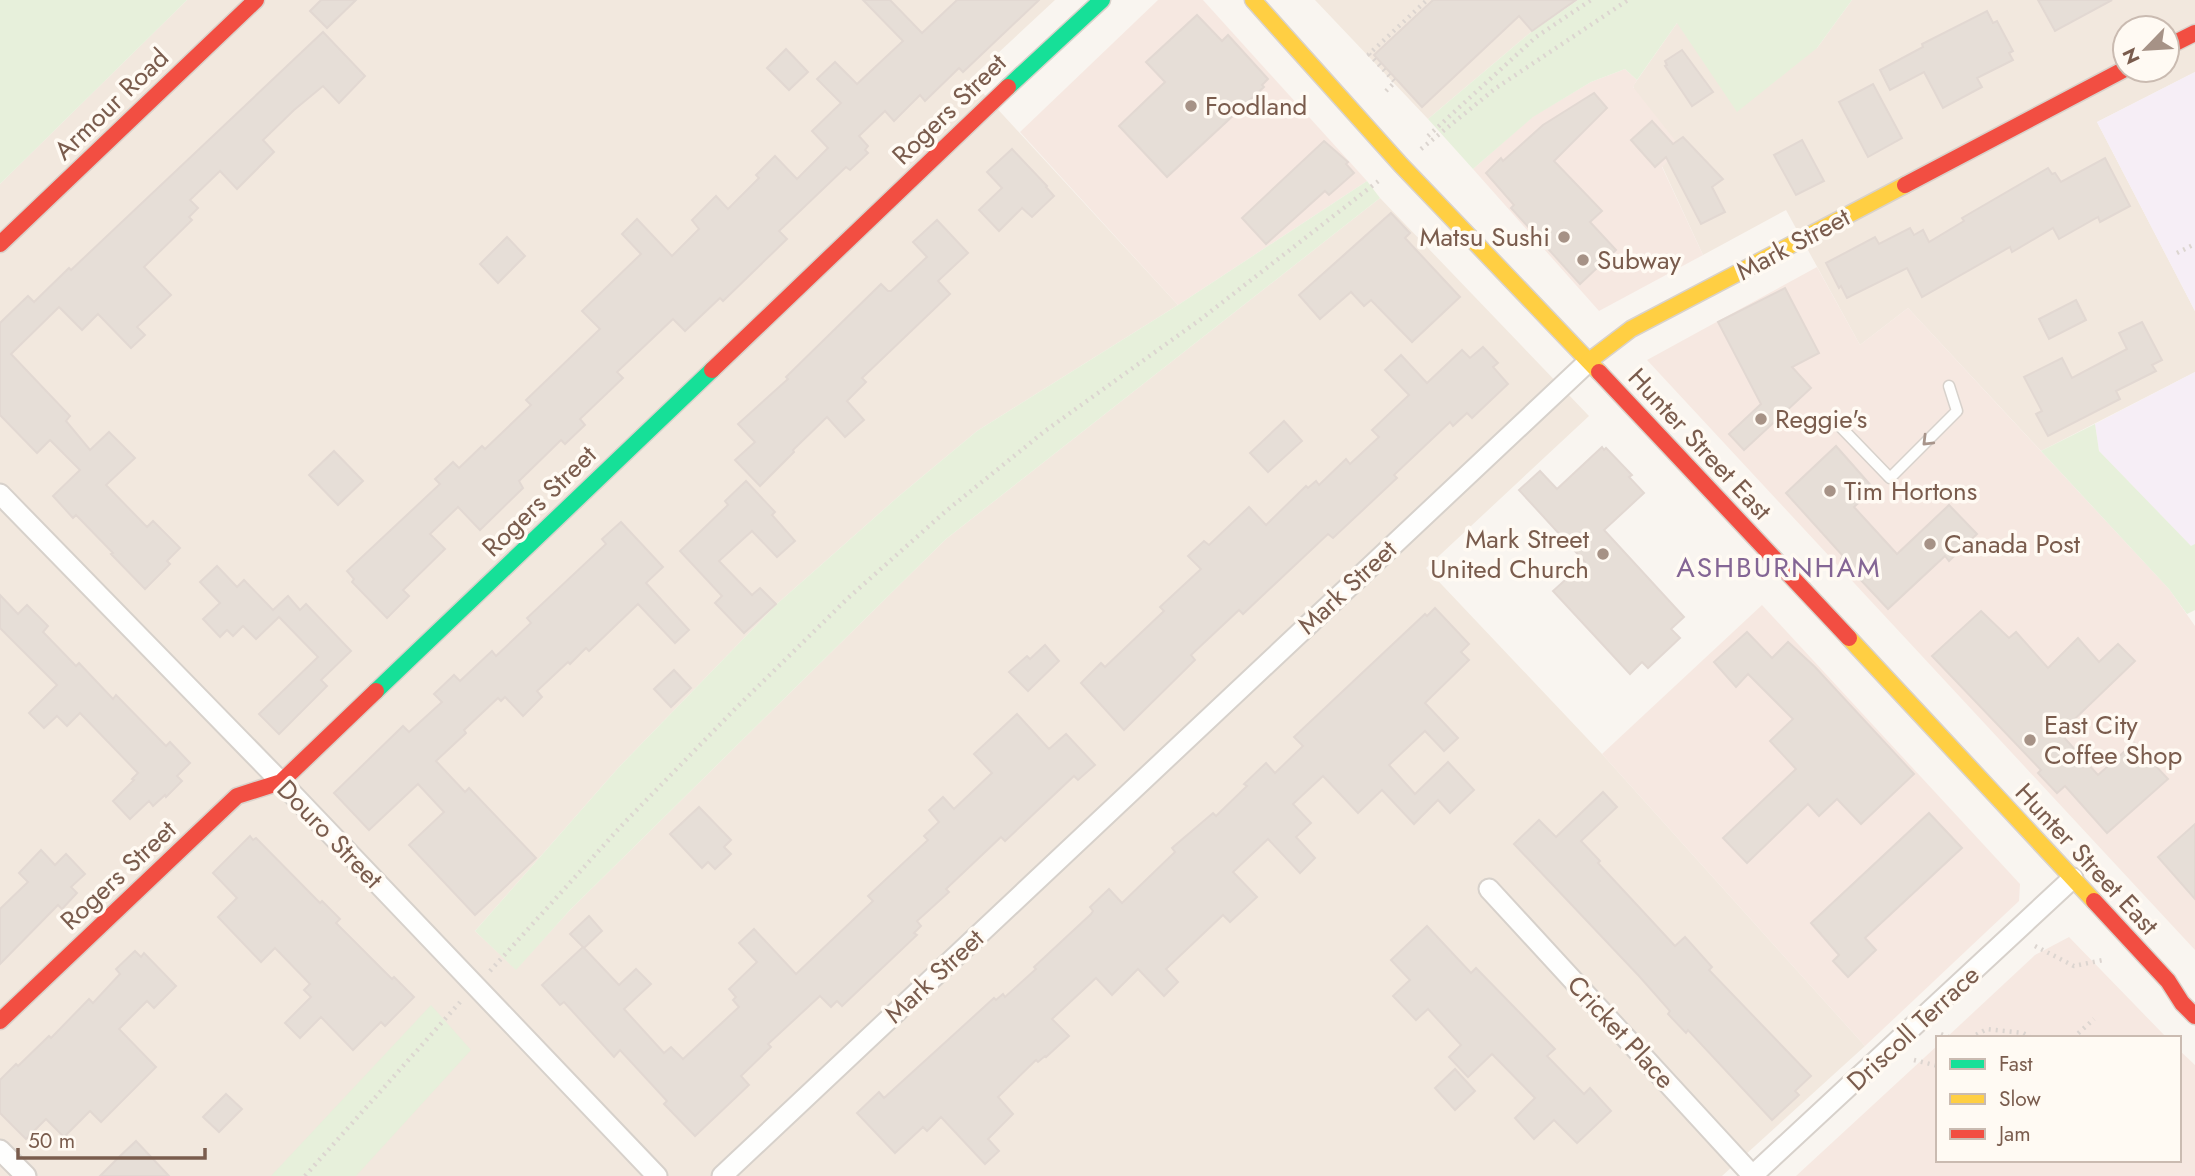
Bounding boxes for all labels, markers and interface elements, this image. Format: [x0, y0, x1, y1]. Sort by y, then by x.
north arrow [2111, 14, 2181, 84]
street label: Armour Road [45, 39, 177, 169]
text: N [2116, 43, 2146, 69]
street label: Rogers Street [883, 44, 1015, 173]
place label: Foodland [1205, 87, 1307, 125]
marker: Foodland [1183, 98, 1199, 114]
street label: Mark Street [1729, 198, 1857, 290]
place label: Matsu Sushi [1419, 218, 1550, 256]
marker: Matsu Sushi [1556, 229, 1572, 245]
place label: Subway [1597, 241, 1681, 279]
marker: Subway [1575, 252, 1591, 268]
street label: Hunter Street East [1619, 360, 1781, 529]
place label: Reggie's [1775, 400, 1867, 438]
marker: Reggie's [1753, 411, 1769, 427]
one-way arrow [1923, 432, 1936, 445]
street label: Rogers Street [473, 436, 605, 565]
place label: Tim Hortons [1844, 472, 1977, 510]
marker: Tim Hortons [1822, 483, 1838, 499]
place label: Mark Street United Church [1430, 520, 1590, 588]
place label: Canada Post [1944, 525, 2081, 563]
street label: Mark Street [1289, 530, 1406, 643]
marker: Canada Post [1922, 536, 1938, 552]
marker: Mark Street United Church [1595, 546, 1611, 562]
district label: ASHBURNHAM [1676, 547, 1882, 588]
place label: East City Coffee Shop [2044, 706, 2182, 774]
marker: East City Coffee Shop [2022, 732, 2038, 748]
street label: Douro Street [268, 771, 392, 897]
street label: Hunter Street East [2006, 775, 2168, 944]
street label: Rogers Street [52, 811, 185, 939]
street label: Mark Street [876, 919, 993, 1032]
street label: Driscoll Terrace [1838, 956, 1988, 1100]
street label: Cricket Place [1558, 967, 1684, 1097]
legend [1936, 1036, 2181, 1162]
text: Fast [1999, 1049, 2032, 1079]
text: Slow [1999, 1084, 2041, 1114]
scale bar [18, 1116, 205, 1160]
text: Jam [1996, 1119, 2031, 1149]
text: 50 m [28, 1126, 75, 1156]

